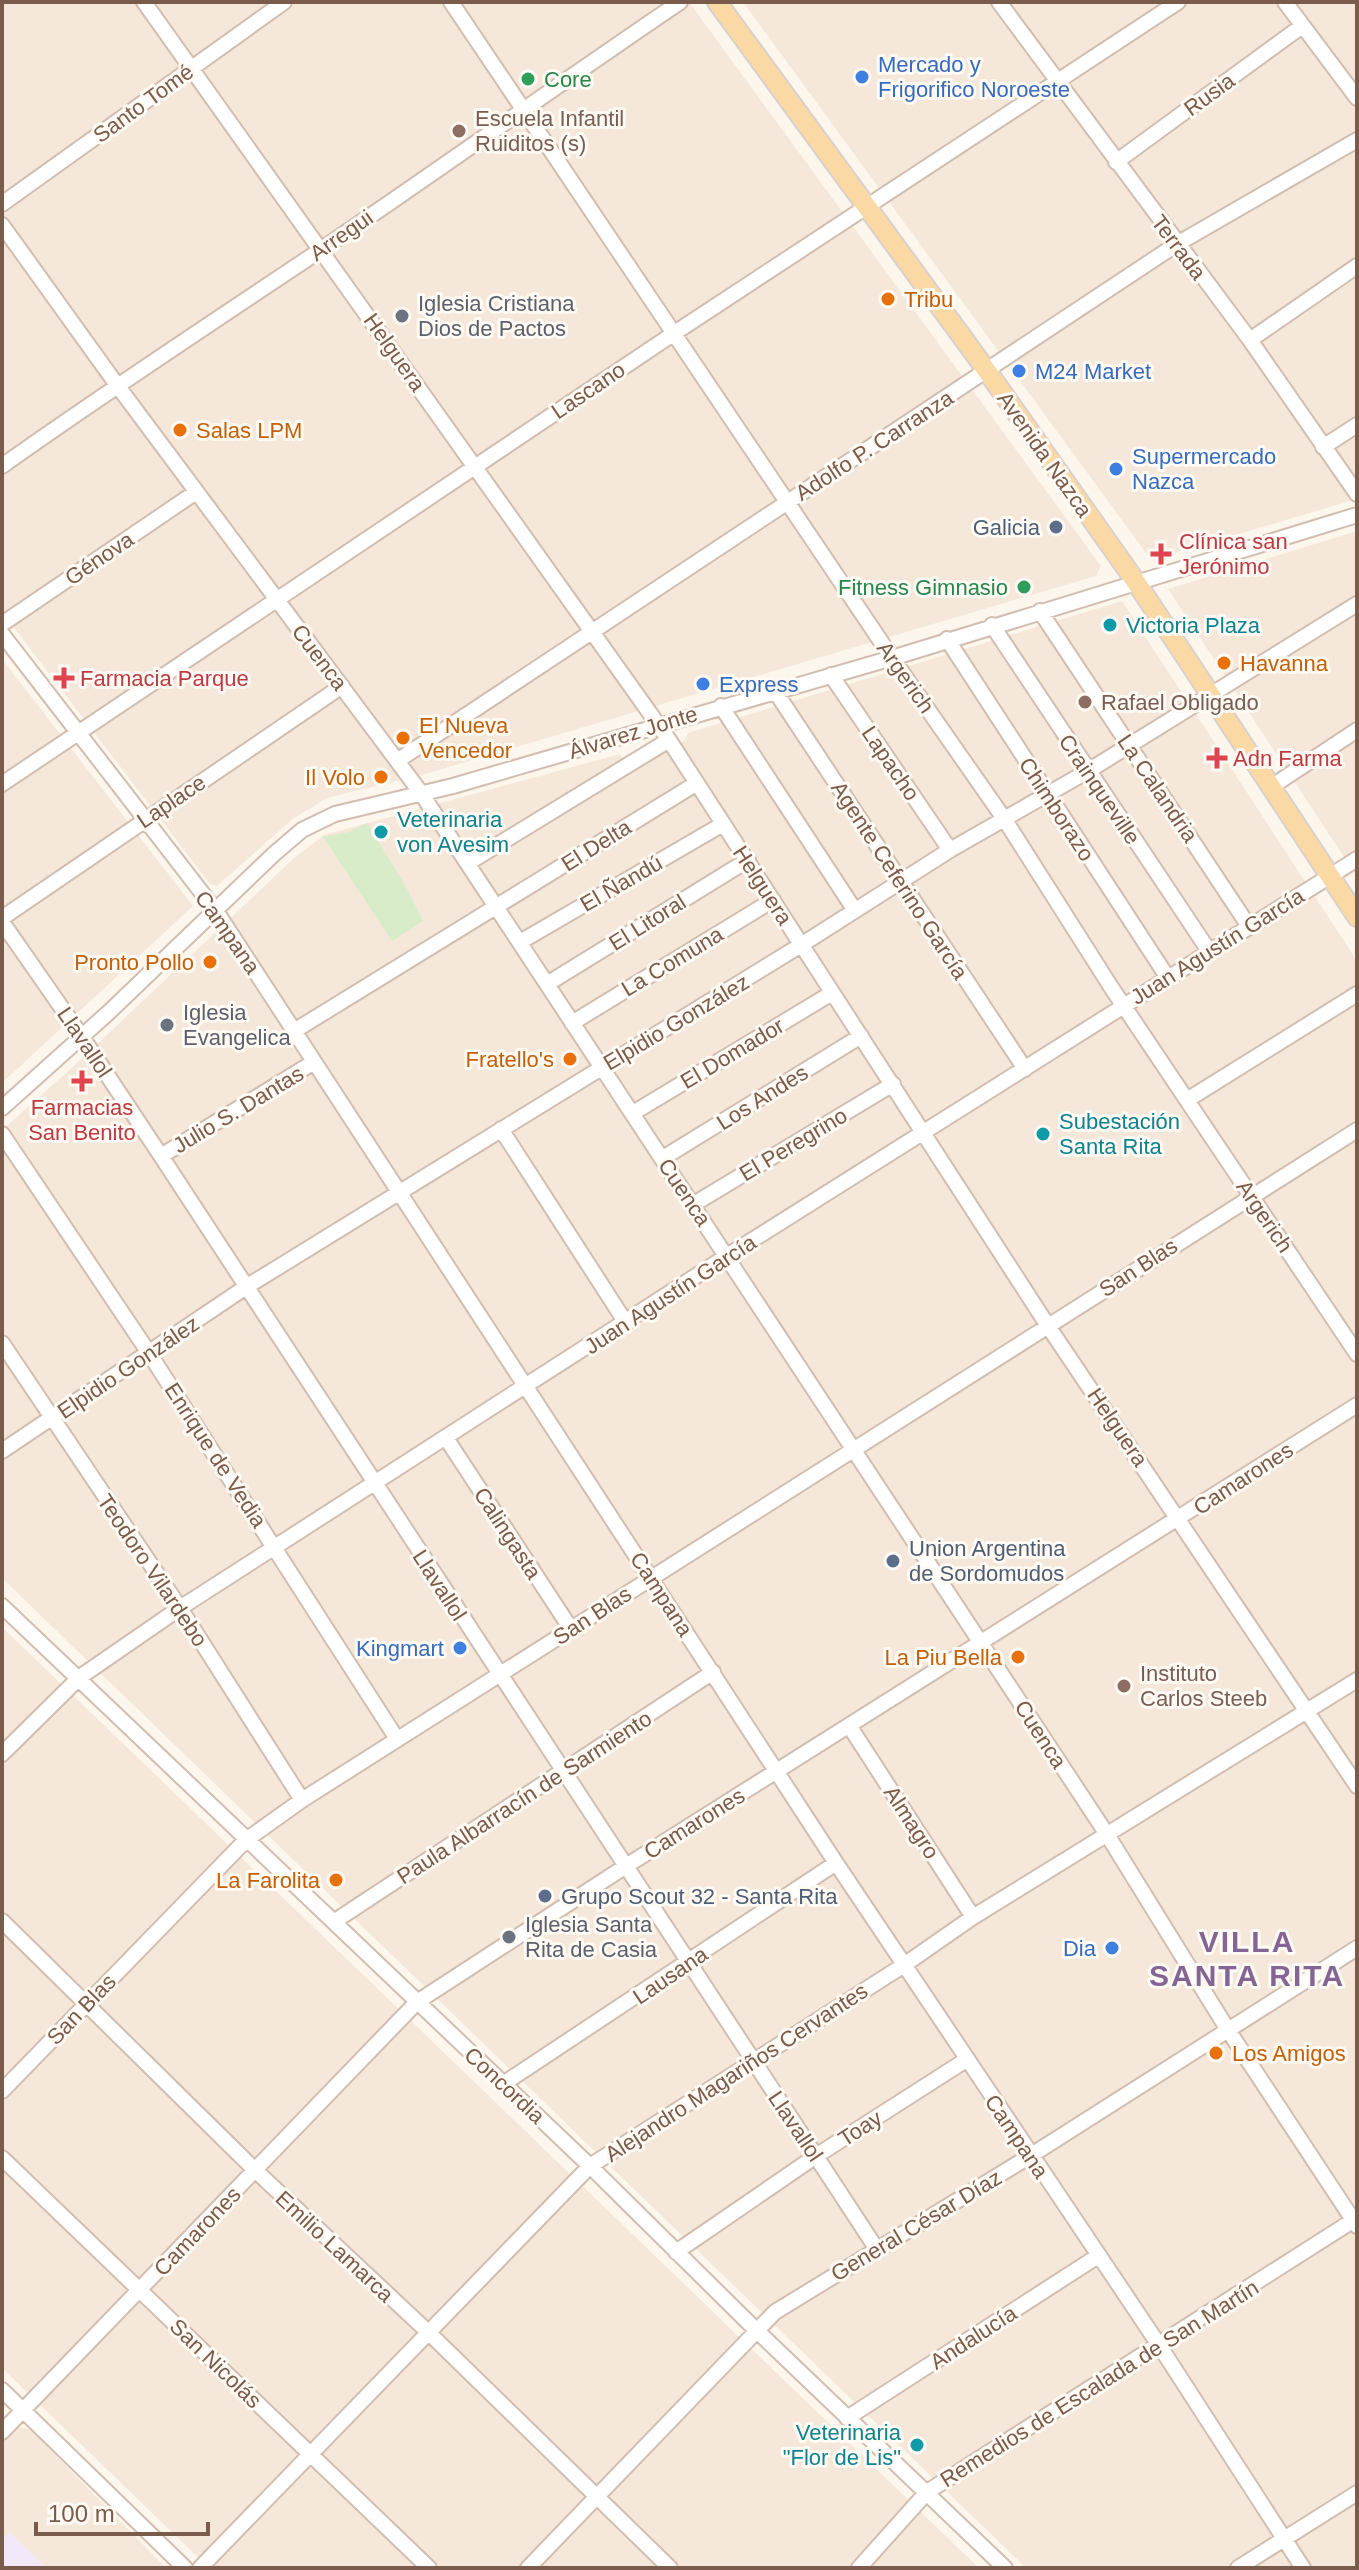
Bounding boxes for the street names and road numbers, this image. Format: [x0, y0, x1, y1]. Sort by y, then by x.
street label: Santo Tomé [89, 59, 198, 148]
street label: Rusia [1179, 67, 1240, 121]
street label: Arregui [305, 205, 378, 266]
street label: Terrada [1146, 210, 1211, 285]
street label: Helguera [359, 309, 431, 397]
street label: Lascano [547, 357, 630, 424]
street label: Adolfo P. Carranza [791, 385, 958, 506]
street label: Avenida Nazca [992, 387, 1098, 523]
street label: Génova [60, 526, 139, 590]
street label: Cuenca [287, 619, 353, 696]
street label: Argerich [872, 637, 939, 718]
street label: Álvarez Jonte [566, 701, 701, 764]
street label: Lapacho [857, 721, 925, 805]
street label: Crainqueville [1054, 730, 1146, 849]
street label: La Calandria [1112, 730, 1203, 848]
street label: Chimborazo [1014, 753, 1099, 866]
street label: Laplace [132, 770, 210, 833]
street label: Agente Ceferino García [826, 777, 973, 985]
street label: El Delta [557, 814, 636, 876]
street label: Helguera [728, 841, 798, 930]
street label: El Ñandú [576, 850, 667, 917]
street label: Juan Agustín García [1126, 883, 1309, 1010]
street label: Campana [190, 886, 266, 979]
street label: El Litoral [604, 889, 690, 956]
street label: La Comuna [617, 921, 728, 1001]
street label: Elpidio González [599, 969, 753, 1076]
street label: Llavallol [52, 1002, 117, 1082]
street label: El Domador [676, 1013, 788, 1094]
street label: Los Andes [712, 1060, 812, 1135]
street label: Julio S. Dantas [168, 1061, 308, 1158]
street label: El Peregrino [735, 1103, 852, 1186]
street label: Cuenca [653, 1154, 717, 1231]
street label: Argerich [1231, 1175, 1298, 1257]
street label: Juan Agustín García [580, 1229, 761, 1359]
street label: San Blas [1095, 1233, 1182, 1302]
street label: Elpidio González [53, 1311, 204, 1424]
street label: Enrique de Vedia [159, 1378, 272, 1533]
street label: Helguera [1082, 1383, 1153, 1472]
street label: Camarones [1189, 1437, 1298, 1520]
street label: Calingasta [469, 1483, 547, 1584]
street label: Teodoro Vilardebo [92, 1489, 213, 1651]
street label: Llavallol [407, 1545, 472, 1625]
street label: Campana [625, 1547, 698, 1642]
street label: San Blas [549, 1581, 636, 1650]
street label: Cuenca [1009, 1696, 1072, 1774]
street label: Paula Albarracín de Sarmiento [392, 1706, 656, 1889]
street label: Almagro [879, 1781, 944, 1863]
street label: Camarones [639, 1783, 749, 1864]
street label: Lausana [628, 1941, 713, 2009]
street label: San Blas [42, 1969, 121, 2050]
street label: Alejandro Magariños Cervantes [600, 1978, 872, 2167]
street label: Concordia [459, 2042, 550, 2129]
street label: Llavallol [763, 2086, 828, 2166]
street label: Campana [980, 2090, 1054, 2183]
street label: Toay [834, 2105, 887, 2152]
street label: General César Díaz [826, 2165, 1006, 2286]
street label: Camarones [149, 2182, 246, 2281]
street label: Emilio Lamarca [271, 2186, 399, 2308]
street label: Remedios de Escalada de San Martín [936, 2275, 1263, 2492]
street label: Andalucía [925, 2300, 1022, 2375]
street label: San Nicolás [165, 2314, 267, 2413]

